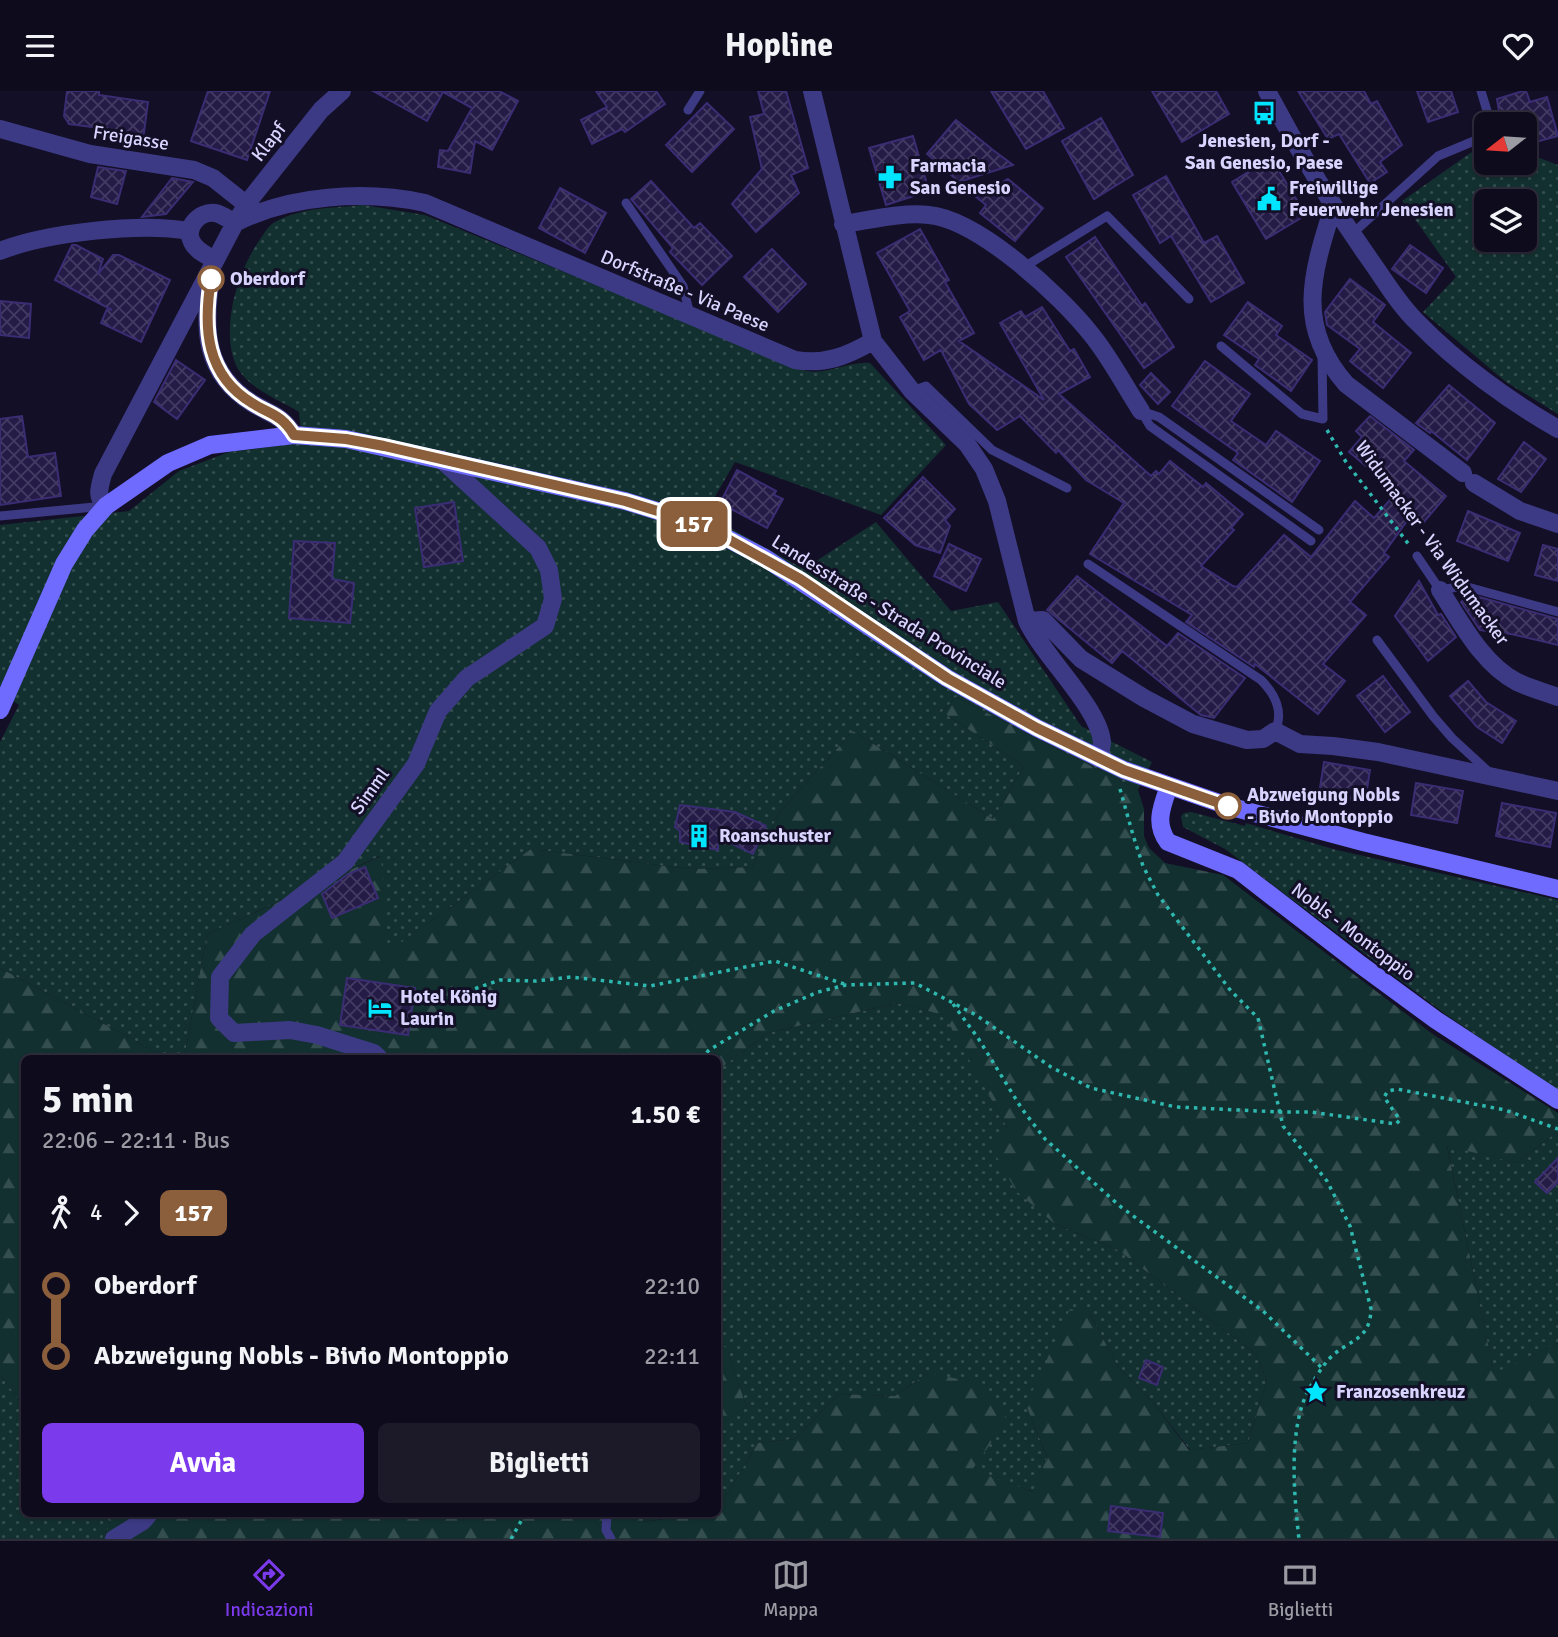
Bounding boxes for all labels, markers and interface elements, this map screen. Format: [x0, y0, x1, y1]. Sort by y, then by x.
text: Hopline [725, 26, 833, 65]
icon: menu [21, 27, 59, 65]
icon: heart [1499, 27, 1537, 65]
bus stop icon: Jenesien, Dorf - San Genesio, Paese [1250, 99, 1278, 127]
north arrow [1474, 112, 1536, 175]
map controls [1474, 112, 1537, 252]
street label: Klapf [246, 116, 293, 166]
street label: Freigasse [91, 120, 171, 156]
place label: Jenesien, Dorf - San Genesio, Paese [1185, 129, 1343, 175]
place label: Farmacia San Genesio [910, 154, 1011, 200]
pharmacy icon: Farmacia San Genesio [876, 163, 904, 191]
place label: Freiwillige Feuerwehr Jenesien [1289, 176, 1454, 222]
public building icon: Freiwillige Feuerwehr Jenesien [1255, 185, 1283, 213]
button: layers [1474, 189, 1537, 252]
street label: Dorfstraße - Via Paese [597, 245, 773, 337]
marker: Oberdorf [198, 266, 224, 292]
place label: Oberdorf [230, 267, 306, 291]
street label: Widumacker - Via Widumacker [1350, 436, 1514, 650]
line badge: 157 [654, 501, 734, 547]
text: 157 [675, 509, 713, 539]
street label: Landesstraße - Strada Provinciale [767, 530, 1011, 694]
street label: Simml [345, 763, 395, 819]
place label: Abzweigung Nobls - Bivio Montoppio [1247, 783, 1400, 829]
marker: Abzweigung Nobls - Bivio Montoppio [1215, 793, 1241, 819]
building icon: Roanschuster [685, 822, 713, 850]
place label: Roanschuster [719, 824, 831, 848]
street label: Nobls - Montoppio [1286, 878, 1420, 986]
place label: Hotel König Laurin [400, 985, 497, 1031]
hotel icon: Hotel König Laurin [366, 994, 394, 1022]
text: 5 min [42, 1076, 134, 1123]
text: 1.50 € [631, 1099, 700, 1131]
text: 22:06 – 22:11 · Bus [42, 1126, 230, 1155]
icon: walk [42, 1194, 80, 1232]
icon: forward [112, 1194, 150, 1232]
text: 4 [90, 1198, 102, 1227]
text: 157 [174, 1198, 213, 1228]
text: Oberdorf [94, 1270, 196, 1302]
text: 22:10 [644, 1272, 700, 1301]
text: Abzweigung Nobls - Bivio Montoppio [94, 1340, 509, 1372]
text: 22:11 [644, 1342, 700, 1371]
place icon: Franzosenkreuz [1302, 1378, 1330, 1406]
place label: Franzosenkreuz [1336, 1380, 1466, 1404]
button: Avvia [42, 1423, 364, 1503]
button: Biglietti [378, 1423, 700, 1503]
tab: Indicazioni [225, 1556, 314, 1622]
tab: Mappa [763, 1556, 818, 1622]
tab: Biglietti [1268, 1556, 1333, 1622]

